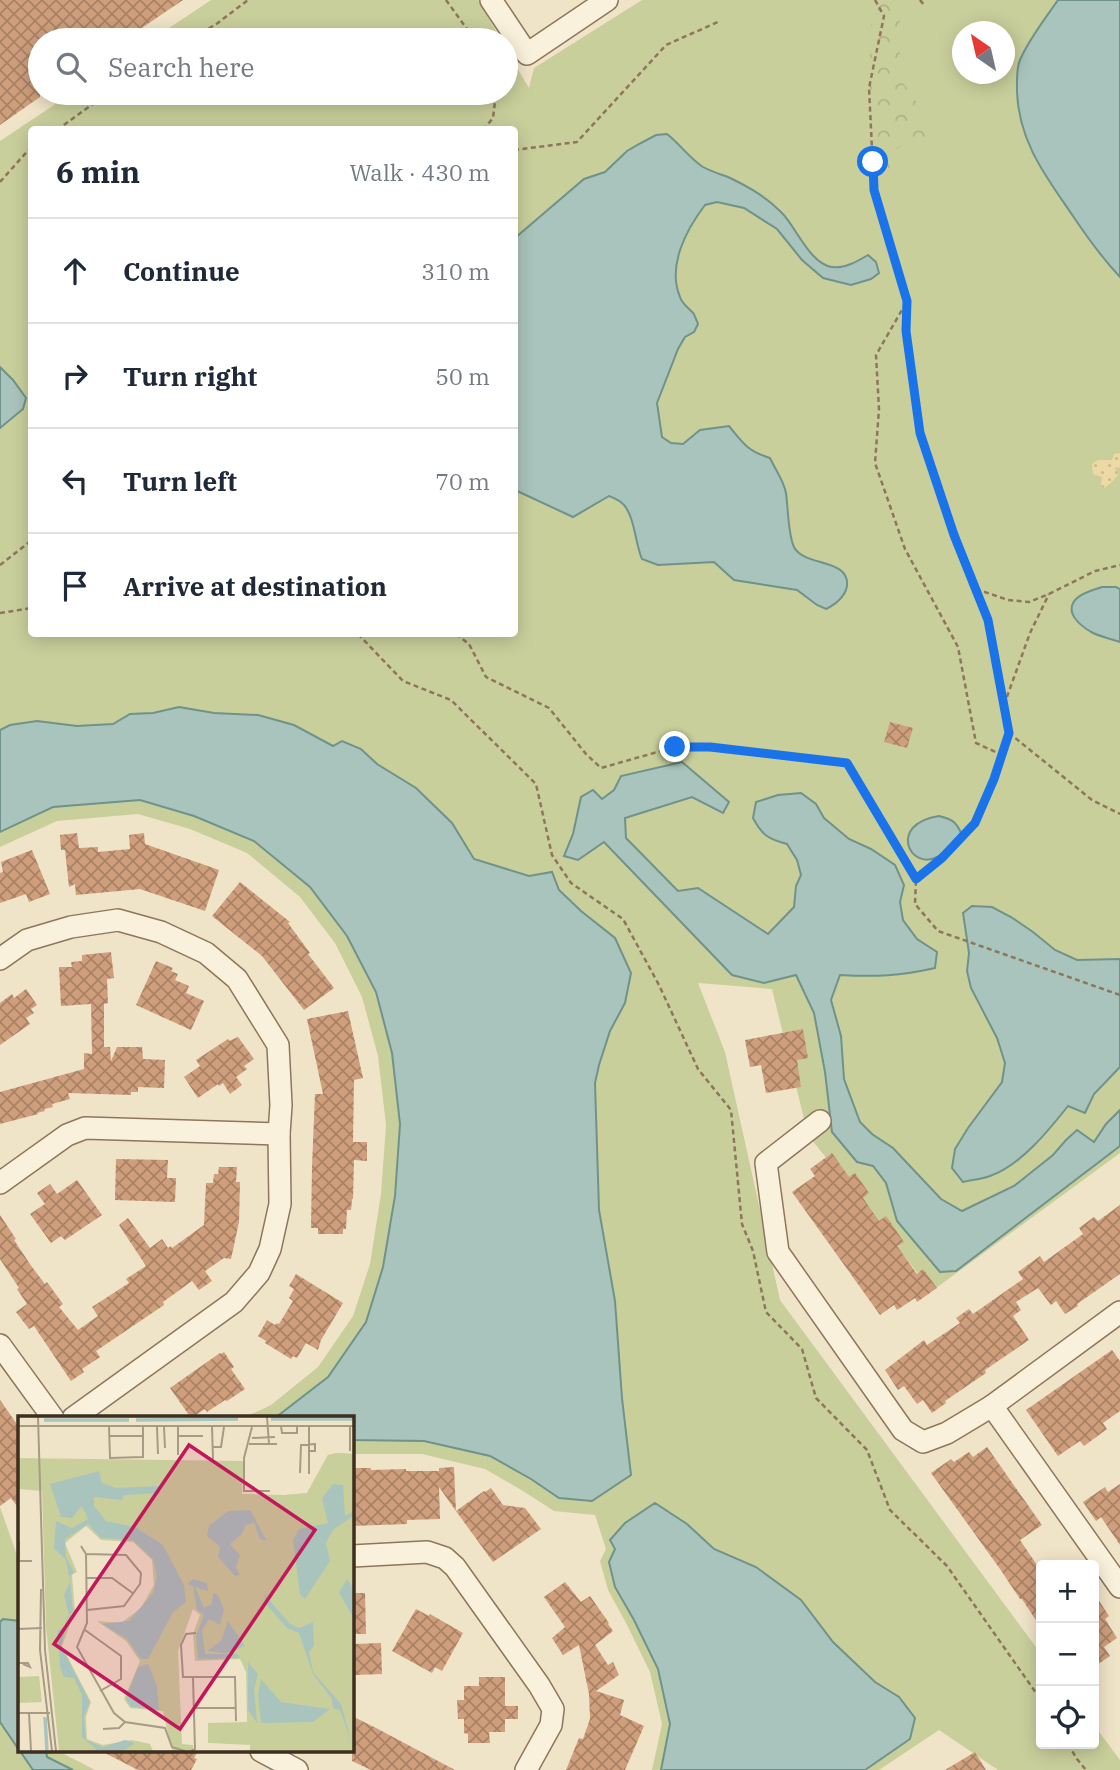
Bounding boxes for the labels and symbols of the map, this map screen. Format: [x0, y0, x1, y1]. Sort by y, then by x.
north arrow [952, 21, 1015, 84]
route start [857, 146, 888, 177]
route end [659, 731, 690, 762]
inset map [18, 1416, 354, 1752]

